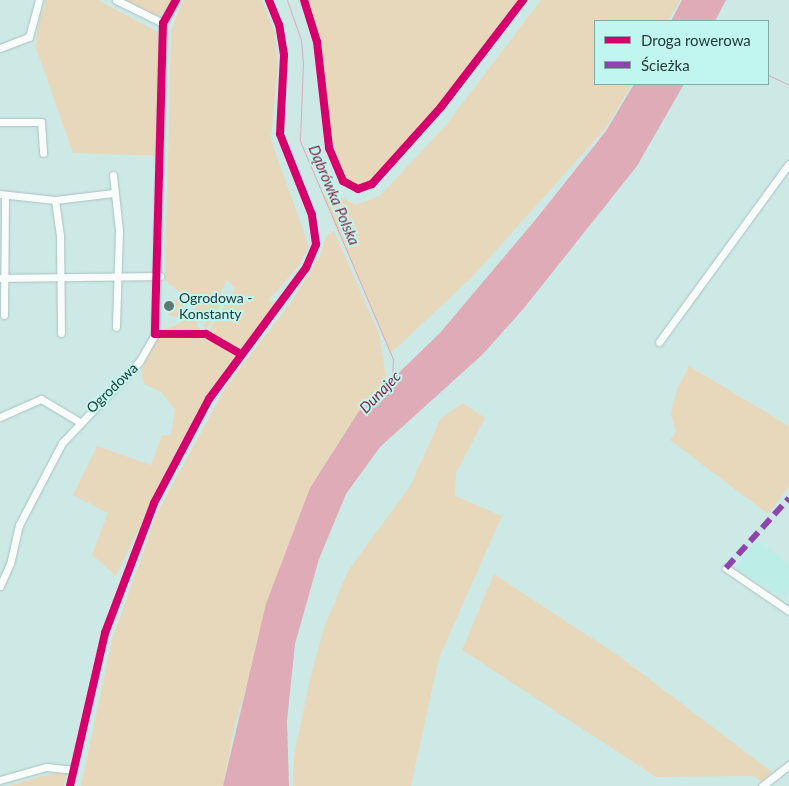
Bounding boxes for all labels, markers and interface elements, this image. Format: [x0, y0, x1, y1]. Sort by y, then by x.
legend [594, 20, 769, 85]
text: Droga rowerowa [641, 31, 751, 49]
text: Ścieżka [641, 56, 690, 74]
water label: Dąbrówka Polska [305, 142, 363, 248]
place label: Ogrodowa - Konstanty [179, 290, 252, 322]
marker: Ogrodowa - Konstanty [163, 300, 175, 312]
street label: Ogrodowa [83, 360, 141, 416]
water label: Dunajec [356, 367, 404, 417]

